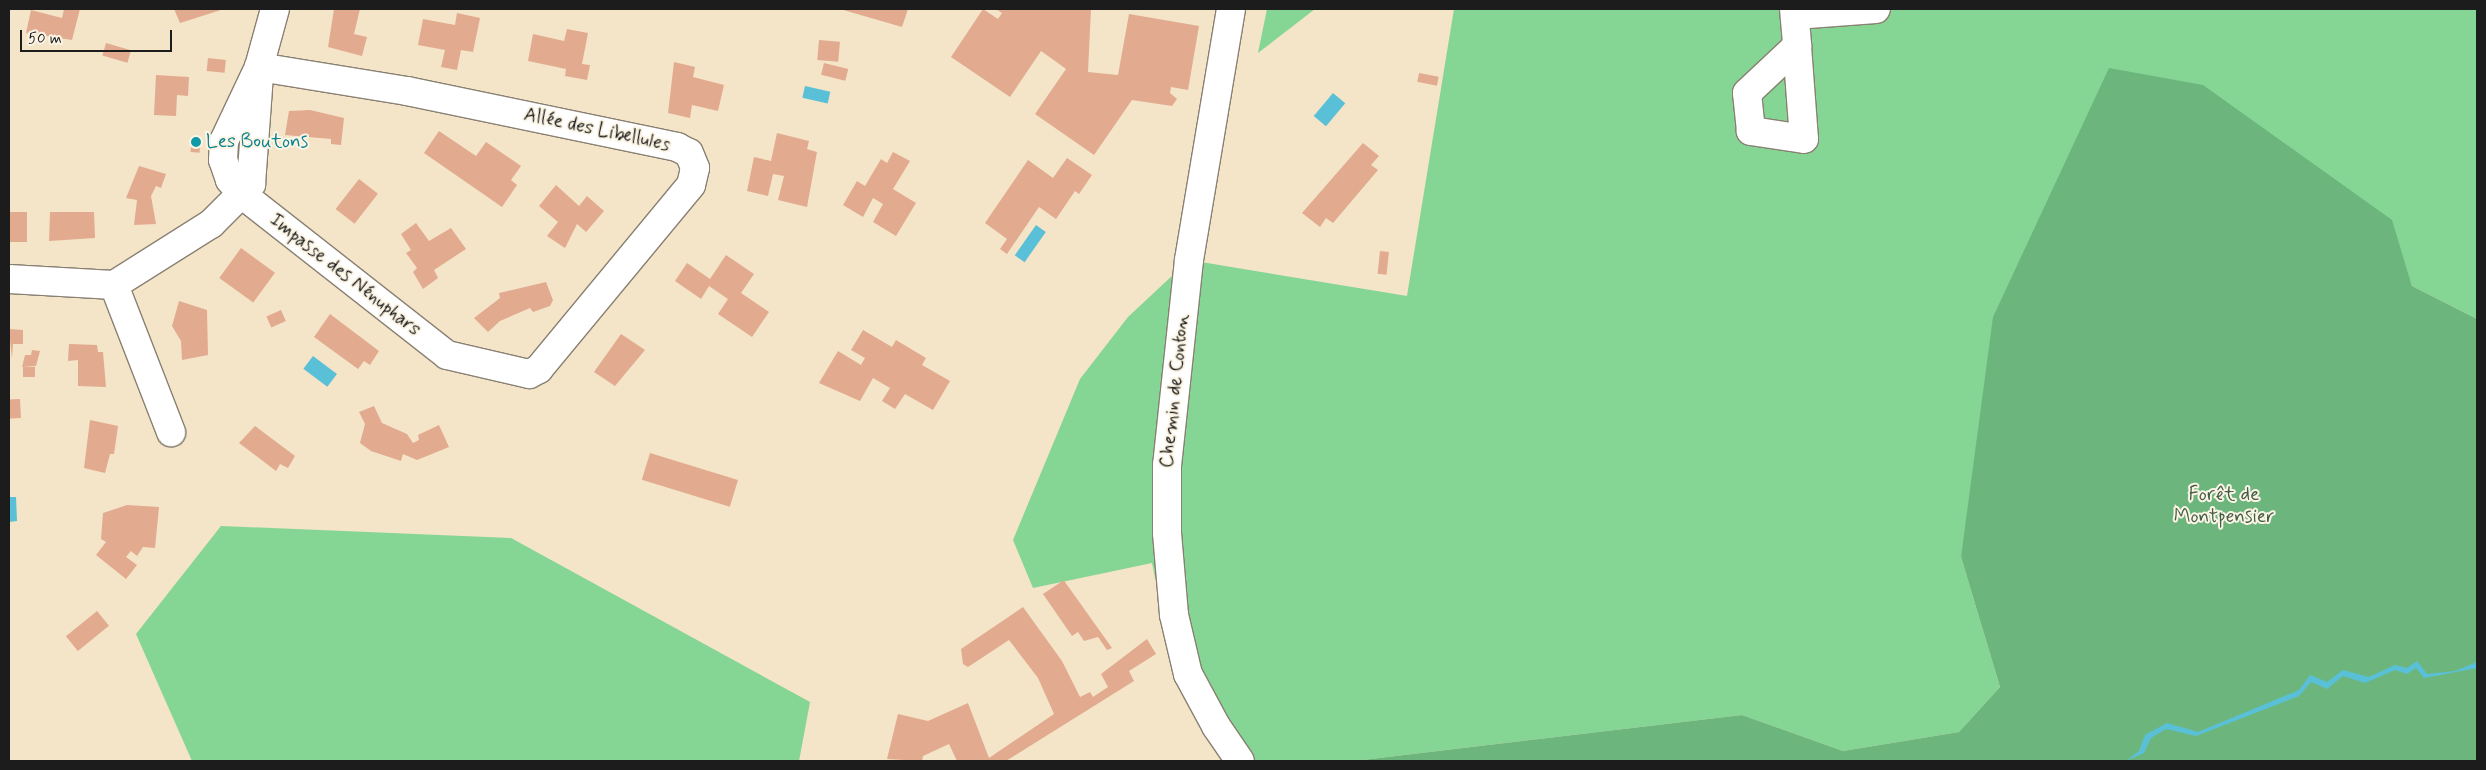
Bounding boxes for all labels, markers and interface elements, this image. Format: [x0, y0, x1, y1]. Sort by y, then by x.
scale bar [22, 20, 175, 52]
text: 50 m [28, 29, 62, 49]
street label: Allée des Libellules [521, 103, 673, 157]
place label: Les Boutons [206, 131, 304, 153]
marker: Les Boutons [190, 136, 202, 148]
street label: Impasse des Nénuphars [265, 209, 425, 341]
street label: Chemin de Conton [1156, 314, 1194, 468]
park label: Forêt de Montpensier [2174, 484, 2274, 528]

